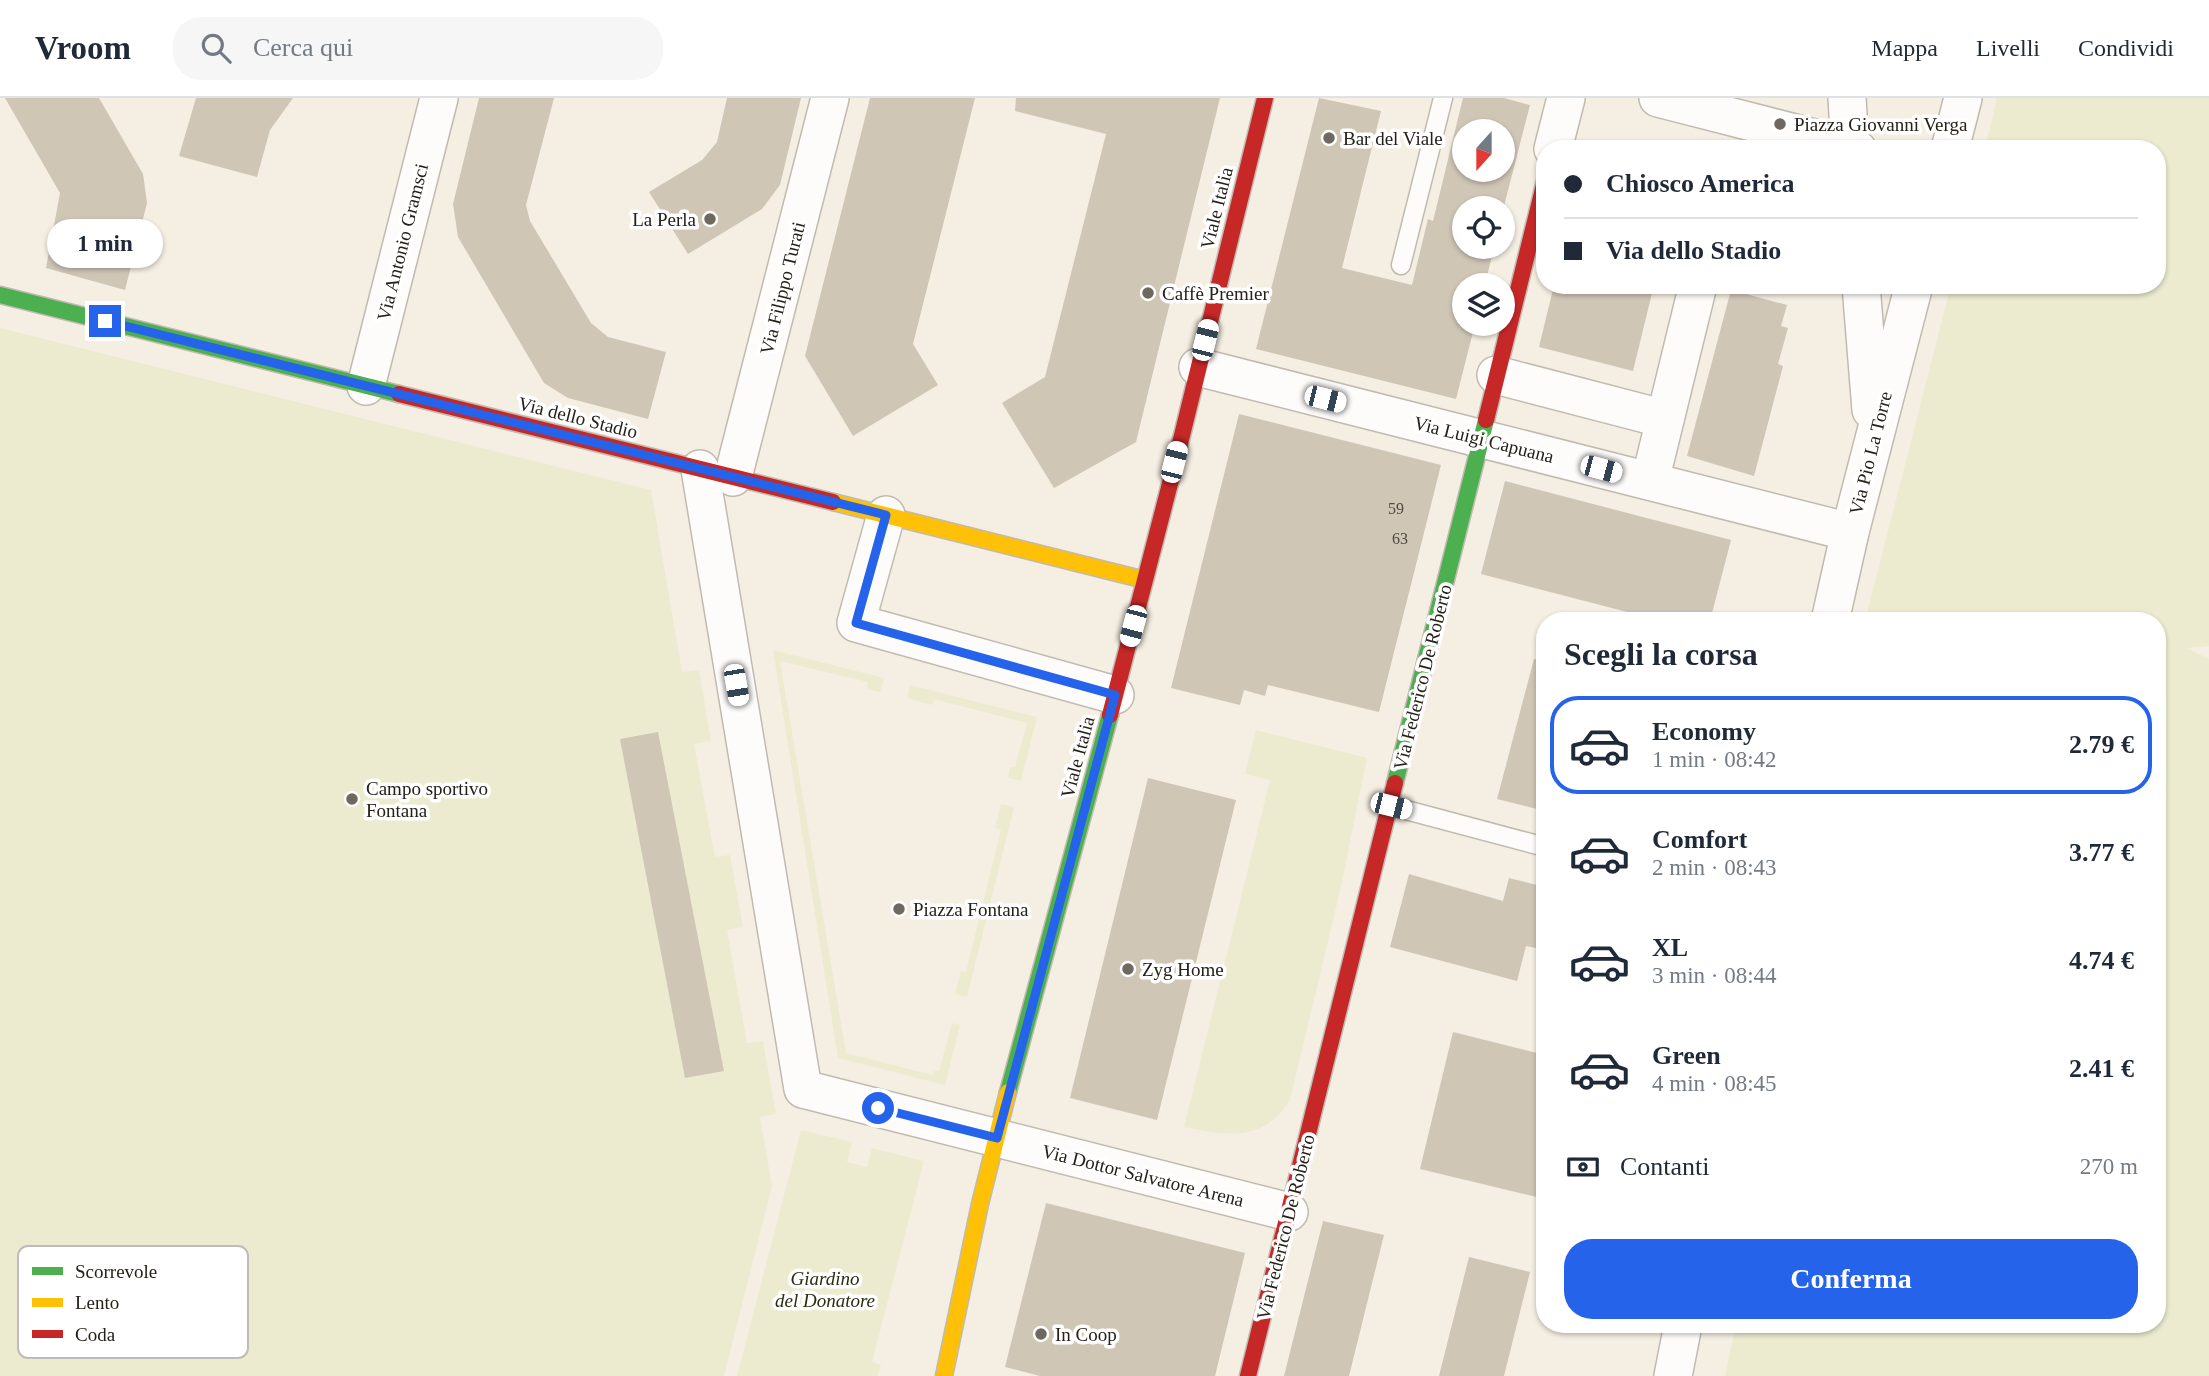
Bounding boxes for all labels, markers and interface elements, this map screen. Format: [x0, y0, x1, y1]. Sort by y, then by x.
search box [173, 17, 663, 80]
icon: search [197, 29, 235, 67]
text: Vroom [35, 30, 131, 66]
text: Cerca qui [253, 33, 353, 62]
text: Mappa [1871, 35, 1938, 61]
text: Livelli [1976, 35, 2040, 61]
text: Condividi [2078, 35, 2174, 61]
place label: Piazza Giovanni Verga [1794, 114, 1968, 135]
marker: Piazza Giovanni Verga [1772, 116, 1788, 132]
north arrow [1452, 119, 1516, 182]
map controls [1452, 119, 1515, 336]
place label: Bar del Viale [1343, 128, 1443, 149]
marker: Bar del Viale [1321, 130, 1337, 146]
street label: Via Antonio Gramsci [373, 161, 432, 323]
street label: Viale Italia [1196, 164, 1237, 251]
text: Chiosco America [1606, 169, 1794, 198]
button: locate [1452, 196, 1515, 259]
place label: La Perla [632, 209, 697, 230]
marker: La Perla [702, 211, 718, 227]
callout: 1 min [47, 220, 163, 268]
street label: Via Filippo Turati [756, 220, 809, 357]
text: 1 min [77, 231, 133, 256]
text: Via dello Stadio [1606, 236, 1781, 265]
button: layers [1452, 273, 1515, 336]
place label: Caffè Premier [1162, 283, 1269, 304]
marker: Caffè Premier [1140, 285, 1156, 301]
route end [89, 305, 121, 337]
car [1190, 317, 1221, 363]
car [1303, 384, 1348, 414]
street label: Via Pio La Torre [1845, 389, 1896, 517]
street label: Via dello Stadio [516, 392, 640, 442]
street label: Via Luigi Capuana [1412, 412, 1557, 467]
car [1159, 439, 1190, 485]
car [1578, 453, 1625, 485]
house number: 59 [1388, 500, 1404, 517]
house number: 63 [1392, 530, 1408, 547]
street label: Via Federico De Roberto [1389, 582, 1456, 772]
car [1118, 603, 1149, 649]
text: Scegli la corsa [1564, 636, 1758, 672]
car [723, 662, 750, 708]
street label: Viale Italia [1056, 713, 1099, 800]
icon: car [1568, 714, 1631, 777]
text: Economy [1652, 717, 1756, 746]
text: 2.79 € [2069, 730, 2134, 759]
text: 1 min · 08:42 [1652, 747, 1777, 772]
place label: Campo sportivo Fontana [366, 778, 488, 821]
marker: Campo sportivo Fontana [344, 791, 360, 807]
car [1369, 791, 1414, 821]
icon: car [1568, 822, 1631, 885]
text: Comfort [1652, 825, 1747, 854]
text: 3.77 € [2069, 838, 2134, 867]
text: 2 min · 08:43 [1652, 855, 1777, 880]
place label: Piazza Fontana [913, 899, 1029, 920]
marker: Piazza Fontana [891, 901, 907, 917]
icon: car [1568, 930, 1631, 993]
text: XL [1652, 933, 1688, 962]
text: 4.74 € [2069, 946, 2134, 975]
place label: Zyg Home [1142, 959, 1224, 980]
marker: Zyg Home [1120, 961, 1136, 977]
text: 3 min · 08:44 [1652, 963, 1777, 988]
icon: car [1568, 1038, 1631, 1101]
text: Green [1652, 1041, 1721, 1070]
text: 2.41 € [2069, 1054, 2134, 1083]
text: 4 min · 08:45 [1652, 1071, 1777, 1096]
route start [862, 1092, 894, 1124]
street label: Via Federico De Roberto [1252, 1132, 1319, 1322]
street label: Via Dottor Salvatore Arena [1040, 1140, 1247, 1211]
icon: cash [1564, 1148, 1602, 1186]
text: Contanti [1620, 1152, 1710, 1181]
text: 270 m [2080, 1154, 2138, 1179]
button: Conferma [1564, 1239, 2138, 1319]
legend [18, 1246, 248, 1358]
text: Scorrevole [75, 1261, 157, 1282]
park label: Giardino del Donatore [775, 1268, 875, 1311]
text: Lento [75, 1292, 119, 1313]
text: Coda [75, 1324, 116, 1345]
place label: In Coop [1055, 1324, 1117, 1345]
marker: In Coop [1033, 1326, 1049, 1342]

